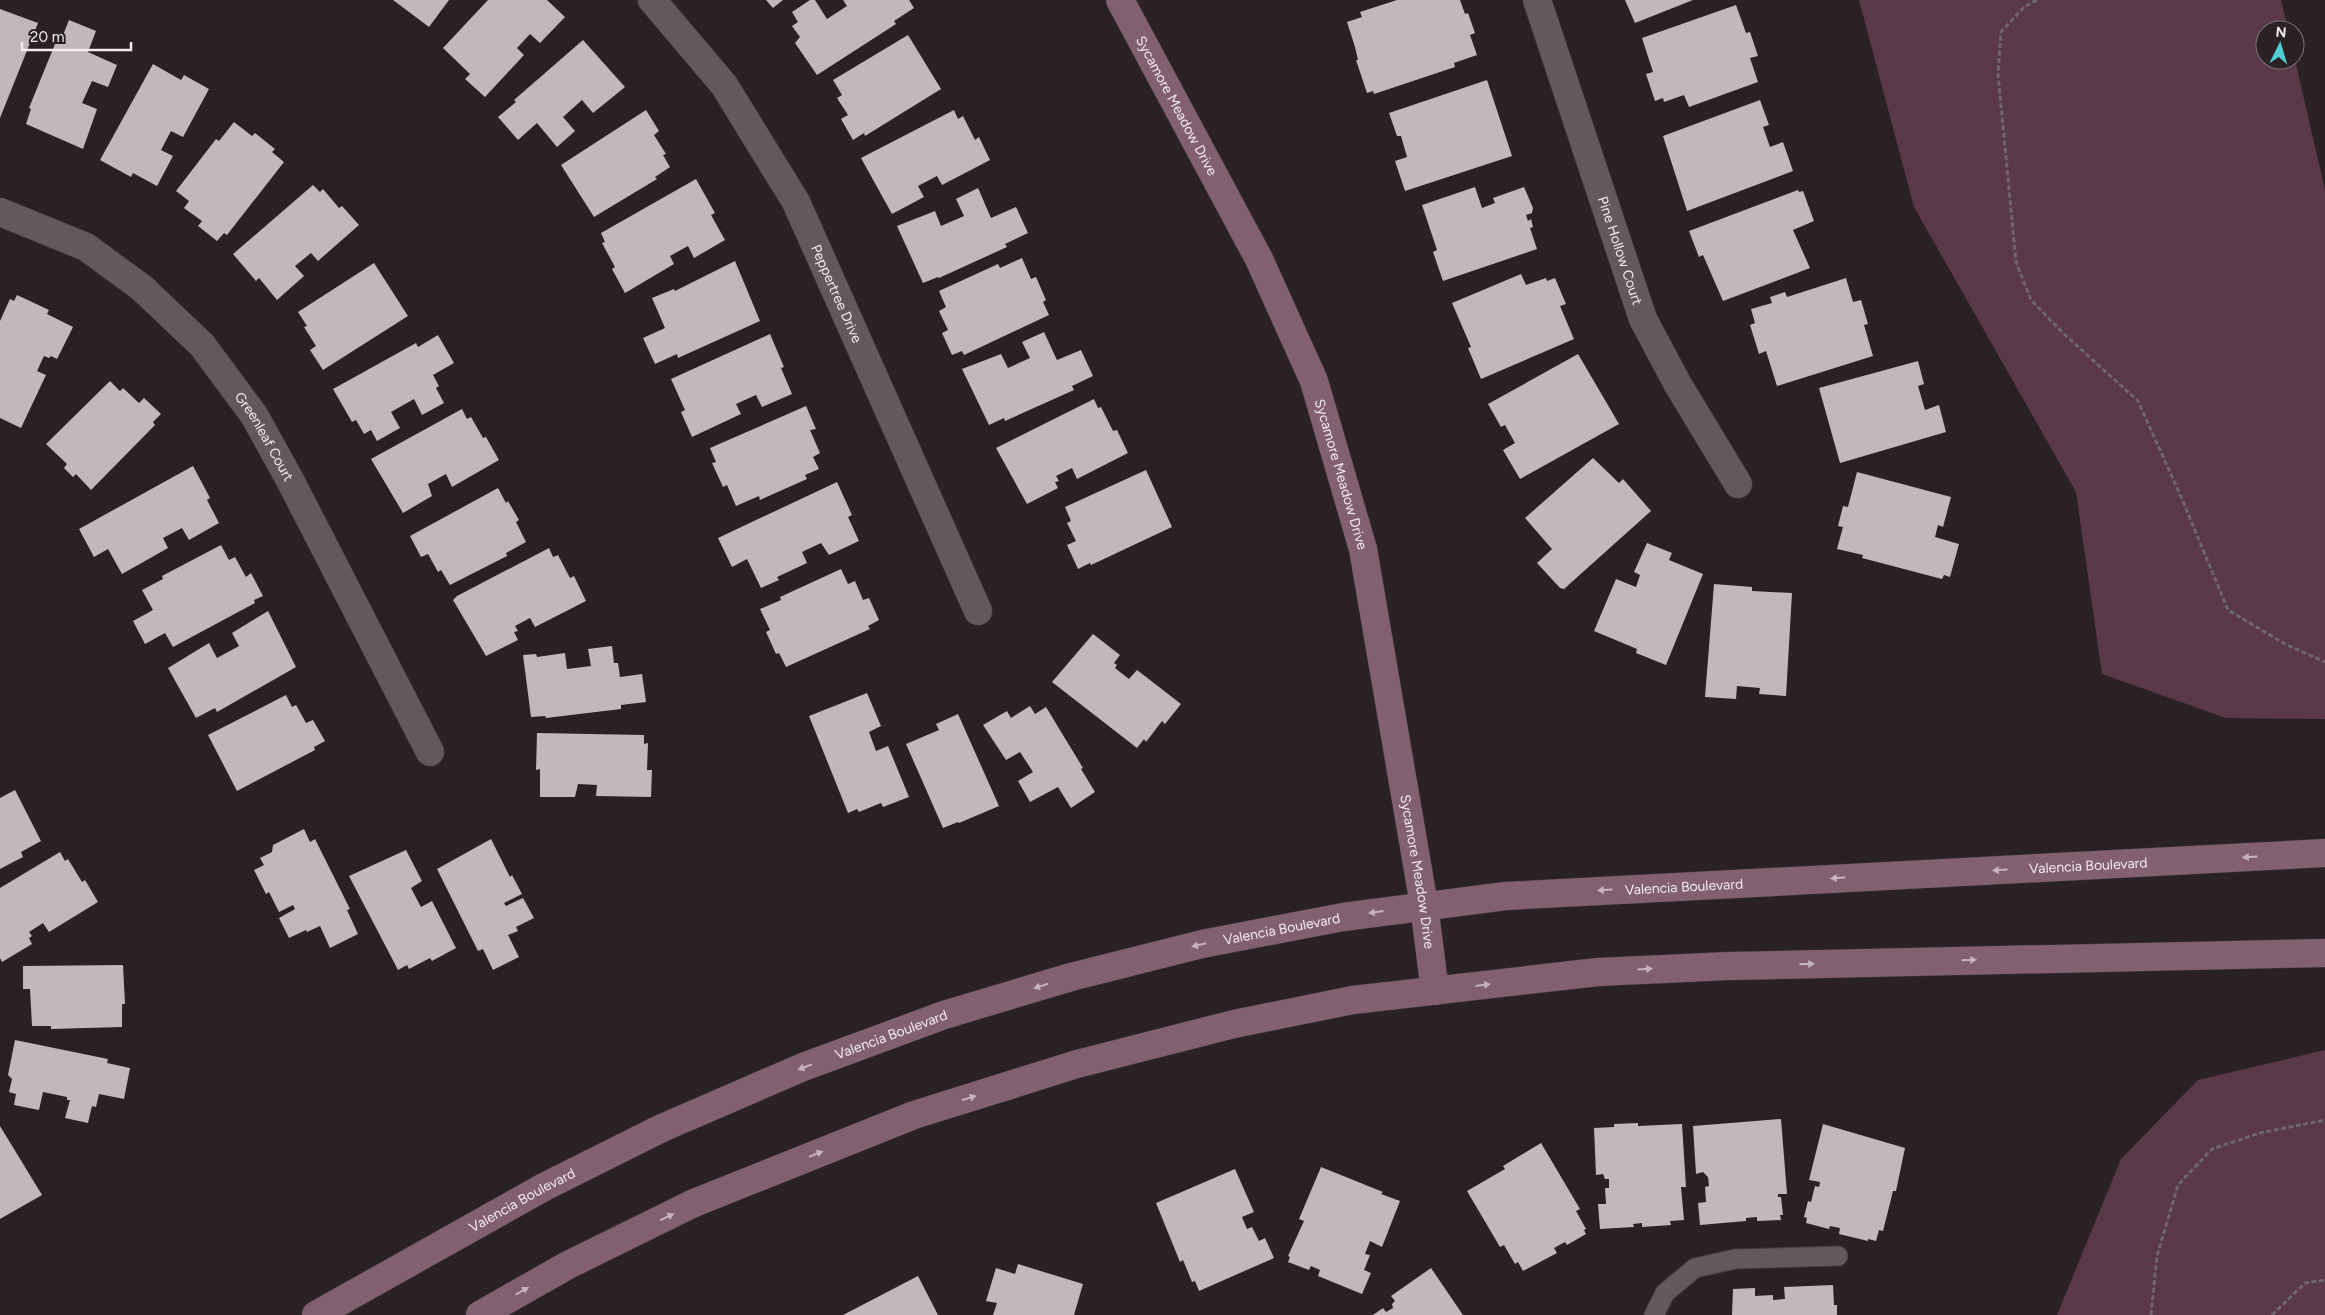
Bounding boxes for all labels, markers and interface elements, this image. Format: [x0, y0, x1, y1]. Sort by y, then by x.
scale bar [22, 20, 131, 52]
north arrow [2255, 20, 2305, 70]
text: N [2275, 24, 2287, 41]
text: 20 m [30, 28, 64, 46]
street label: Sycamore Meadow Drive [1132, 33, 1221, 179]
street label: Pine Hollow Court [1594, 194, 1646, 307]
street label: Peppertree Drive [807, 242, 866, 346]
street label: Greenleaf Court [231, 388, 297, 484]
street label: Sycamore Meadow Drive [1311, 397, 1371, 552]
street label: Sycamore Meadow Drive [1397, 793, 1438, 950]
one-way arrow [2241, 853, 2257, 861]
street label: Valencia Boulevard [2029, 854, 2148, 877]
one-way arrow [1992, 867, 2008, 875]
one-way arrow [1829, 874, 1845, 882]
street label: Valencia Boulevard [1624, 875, 1744, 898]
one-way arrow [1597, 887, 1613, 895]
one-way arrow [1367, 908, 1383, 916]
street label: Valencia Boulevard [1222, 909, 1341, 948]
one-way arrow [1191, 941, 1206, 949]
one-way arrow [1962, 956, 1978, 964]
one-way arrow [1799, 960, 1815, 968]
one-way arrow [1637, 965, 1653, 973]
one-way arrow [1475, 981, 1491, 989]
one-way arrow [1034, 982, 1049, 990]
street label: Valencia Boulevard [833, 1006, 950, 1063]
one-way arrow [798, 1063, 812, 1071]
one-way arrow [961, 1094, 976, 1101]
one-way arrow [809, 1150, 824, 1158]
street label: Valencia Boulevard [466, 1164, 578, 1236]
one-way arrow [659, 1213, 674, 1221]
one-way arrow [515, 1287, 529, 1295]

